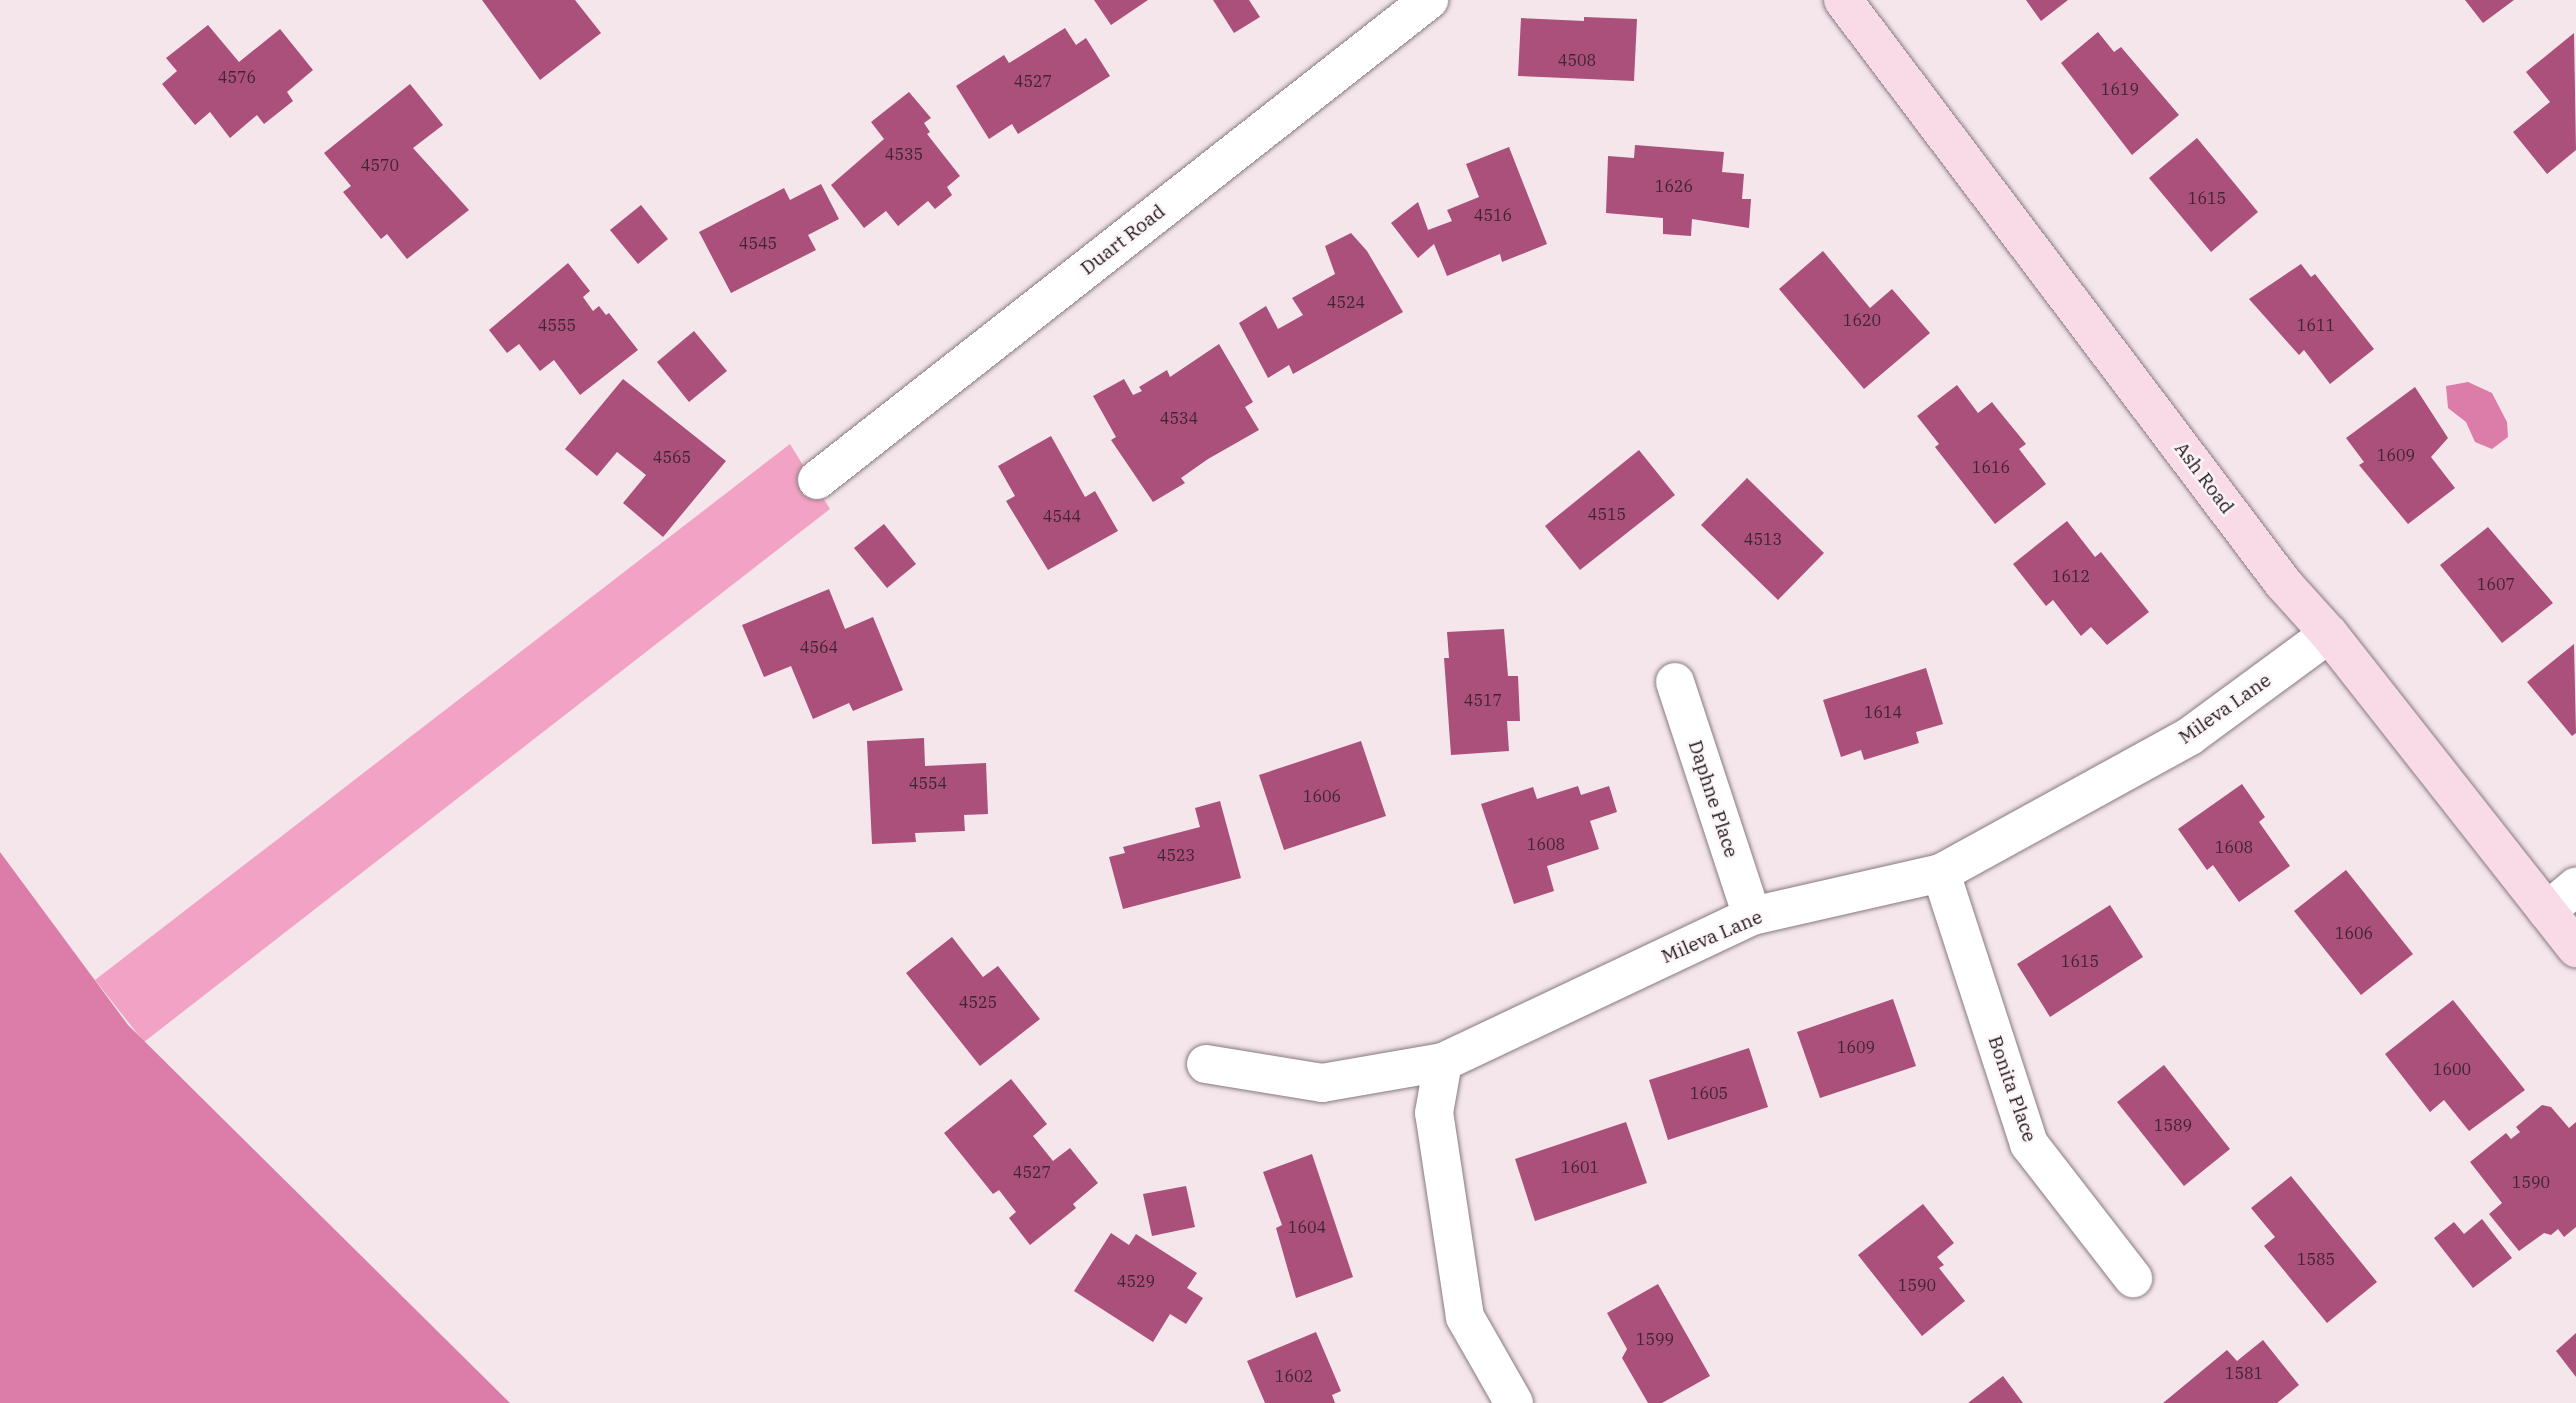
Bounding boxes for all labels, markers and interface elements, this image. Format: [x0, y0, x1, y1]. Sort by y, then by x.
house number: 4508 [1558, 50, 1596, 70]
house number: 4576 [218, 67, 256, 87]
house number: 4527 [1014, 71, 1052, 91]
house number: 1619 [2101, 79, 2139, 99]
house number: 4535 [885, 144, 923, 164]
house number: 4570 [361, 155, 399, 175]
house number: 1626 [1655, 176, 1693, 196]
house number: 1615 [2188, 188, 2226, 208]
street label: Duart Road [1076, 200, 1170, 280]
house number: 4516 [1474, 205, 1512, 225]
house number: 4545 [739, 233, 777, 253]
house number: 4524 [1327, 292, 1365, 312]
house number: 1620 [1843, 310, 1881, 330]
house number: 4555 [538, 315, 576, 335]
house number: 1611 [2297, 315, 2335, 335]
house number: 4534 [1160, 408, 1198, 428]
street label: Ash Road [2170, 438, 2238, 518]
house number: 1609 [2377, 445, 2415, 465]
house number: 4565 [653, 447, 691, 467]
house number: 1616 [1972, 457, 2010, 477]
house number: 4515 [1588, 504, 1626, 524]
house number: 4544 [1043, 506, 1081, 526]
house number: 4513 [1744, 529, 1782, 549]
house number: 1612 [2052, 566, 2090, 586]
house number: 1607 [2477, 574, 2515, 594]
house number: 4564 [800, 637, 838, 657]
street label: Mileva Lane [2175, 669, 2275, 749]
house number: 4517 [1464, 690, 1502, 710]
house number: 1614 [1864, 702, 1902, 722]
street label: Daphne Place [1683, 738, 1743, 860]
house number: 4554 [909, 773, 947, 793]
house number: 1606 [1303, 786, 1341, 806]
house number: 1608 [1527, 834, 1565, 854]
house number: 1608 [2215, 837, 2253, 857]
house number: 4523 [1157, 845, 1195, 865]
street label: Mileva Lane [1658, 906, 1766, 968]
house number: 1606 [2335, 923, 2373, 943]
house number: 1615 [2061, 951, 2099, 971]
house number: 4525 [959, 992, 997, 1012]
street label: Bonita Place [1983, 1033, 2041, 1145]
house number: 1609 [1837, 1037, 1875, 1057]
house number: 1600 [2433, 1059, 2471, 1079]
house number: 1605 [1690, 1083, 1728, 1103]
house number: 1589 [2154, 1115, 2192, 1135]
house number: 1601 [1561, 1157, 1599, 1177]
house number: 4527 [1013, 1162, 1051, 1182]
house number: 1590 [2512, 1172, 2550, 1192]
house number: 1604 [1288, 1217, 1326, 1237]
house number: 1585 [2297, 1249, 2335, 1269]
house number: 4529 [1117, 1271, 1155, 1291]
house number: 1590 [1898, 1275, 1936, 1295]
house number: 1599 [1636, 1329, 1674, 1349]
house number: 1581 [2225, 1363, 2263, 1383]
house number: 1602 [1275, 1366, 1313, 1386]

